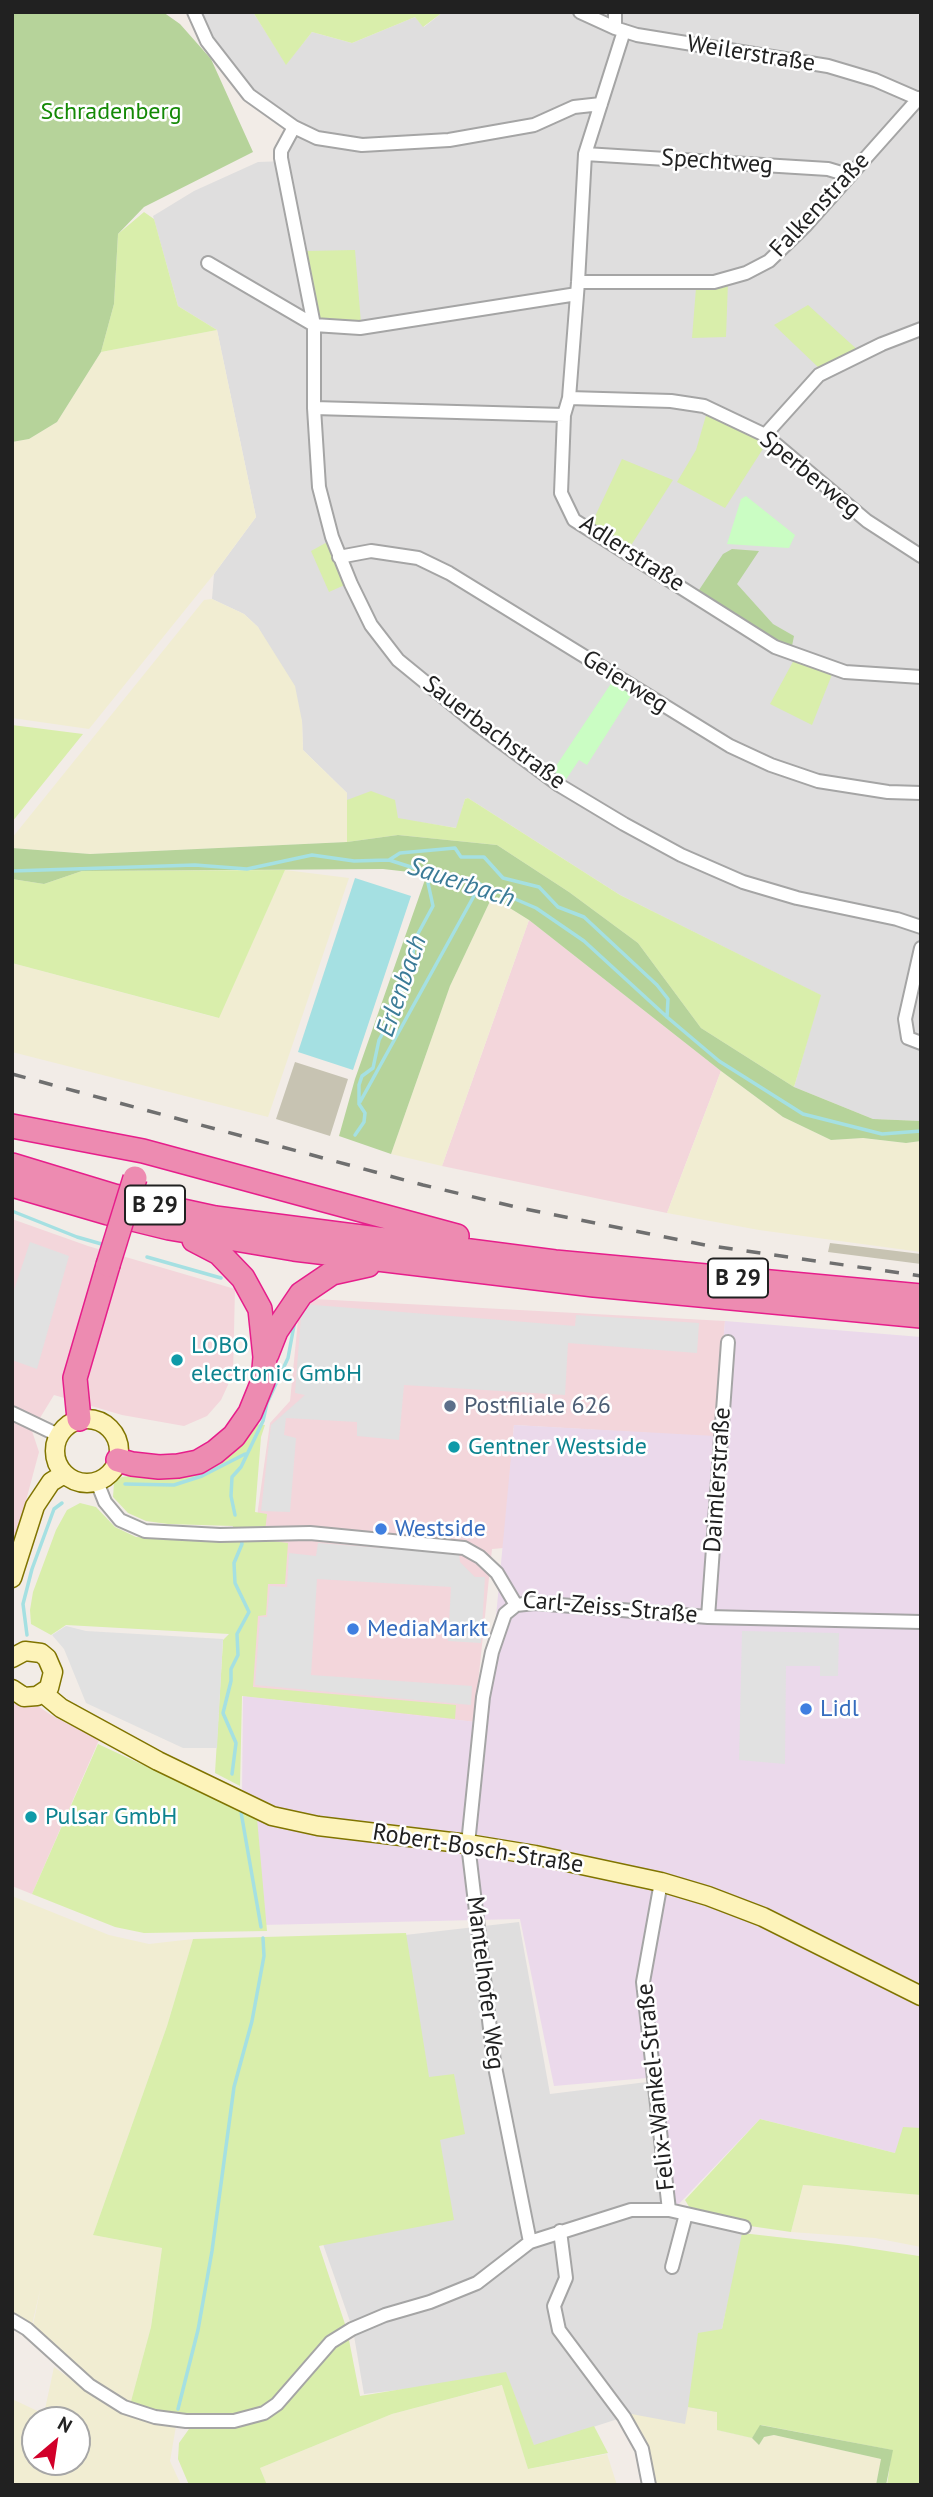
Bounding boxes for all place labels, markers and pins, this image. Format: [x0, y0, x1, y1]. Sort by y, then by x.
place label: LOBO electronic GmbH [191, 1332, 362, 1388]
marker: LOBO electronic GmbH [169, 1352, 185, 1368]
place label: Postfiliale 626 [464, 1392, 611, 1420]
marker: Postfiliale 626 [442, 1398, 458, 1414]
place label: Gentner Westside [468, 1433, 647, 1461]
marker: Gentner Westside [446, 1439, 462, 1455]
place label: Westside [395, 1515, 486, 1543]
marker: Westside [373, 1521, 389, 1537]
place label: MediaMarkt [367, 1615, 488, 1643]
marker: MediaMarkt [345, 1621, 361, 1637]
place label: Lidl [820, 1695, 859, 1723]
marker: Lidl [798, 1701, 814, 1717]
place label: Pulsar GmbH [45, 1803, 177, 1831]
marker: Pulsar GmbH [23, 1809, 39, 1825]

